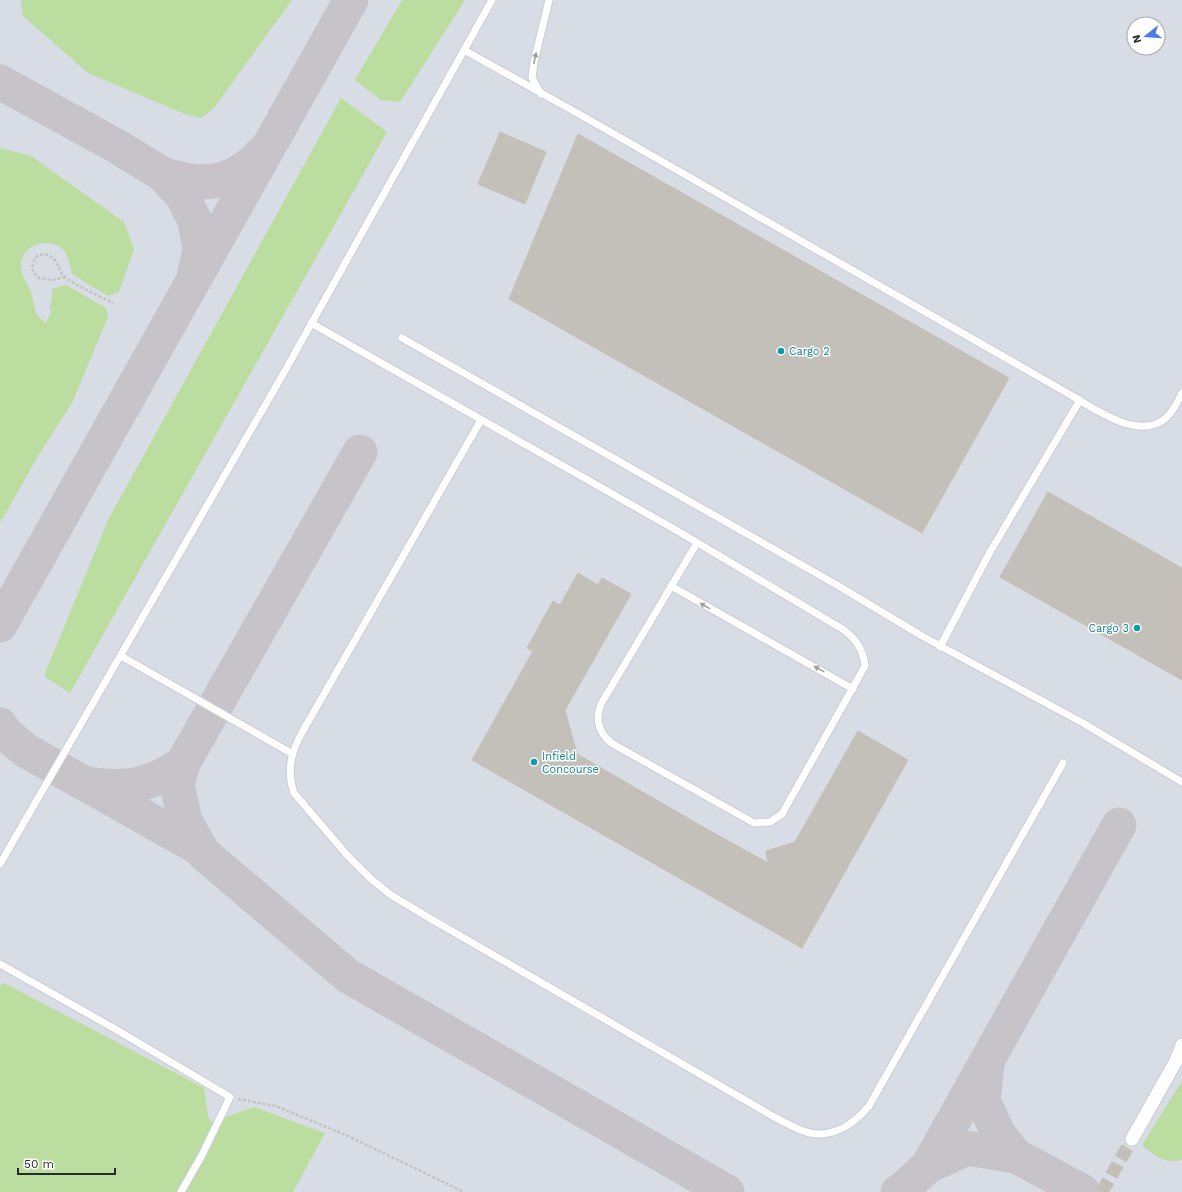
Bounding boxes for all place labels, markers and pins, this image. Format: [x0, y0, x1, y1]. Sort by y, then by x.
place label: Cargo 2 [789, 345, 830, 358]
marker: Cargo 2 [776, 346, 786, 356]
place label: Cargo 3 [1088, 622, 1129, 635]
marker: Cargo 3 [1132, 623, 1142, 633]
place label: Infield Concourse [542, 750, 599, 776]
marker: Infield Concourse [529, 757, 539, 767]

